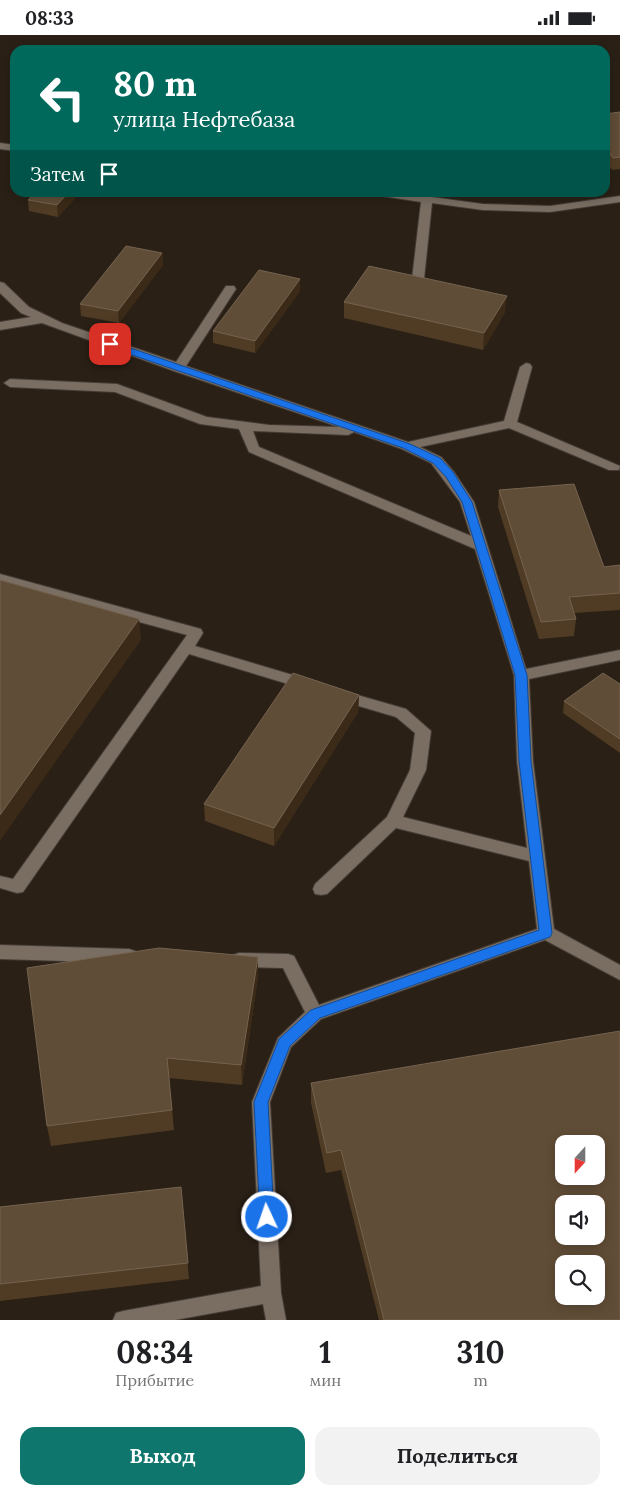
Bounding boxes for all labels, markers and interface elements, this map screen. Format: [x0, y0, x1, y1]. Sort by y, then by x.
text: 08:33 [25, 6, 74, 30]
text: 80 m [113, 61, 197, 106]
icon: left [30, 65, 95, 130]
text: улица Нефтебаза [113, 105, 295, 133]
icon: arrive [95, 160, 123, 188]
text: Затем [30, 162, 85, 186]
pin [89, 323, 131, 365]
icon: arrive [96, 330, 124, 358]
north arrow [555, 1135, 605, 1185]
map controls [555, 1135, 605, 1305]
position arrow [240, 1190, 292, 1242]
button: sound [555, 1195, 605, 1245]
button: search [555, 1255, 605, 1305]
text: 08:34 [116, 1333, 193, 1371]
text: 1 [319, 1333, 332, 1371]
text: 310 [457, 1333, 505, 1371]
text: Прибытие [115, 1370, 194, 1390]
text: мин [310, 1370, 341, 1390]
text: m [473, 1370, 488, 1390]
button: Выход [20, 1427, 305, 1485]
button: Поделиться [315, 1427, 600, 1485]

